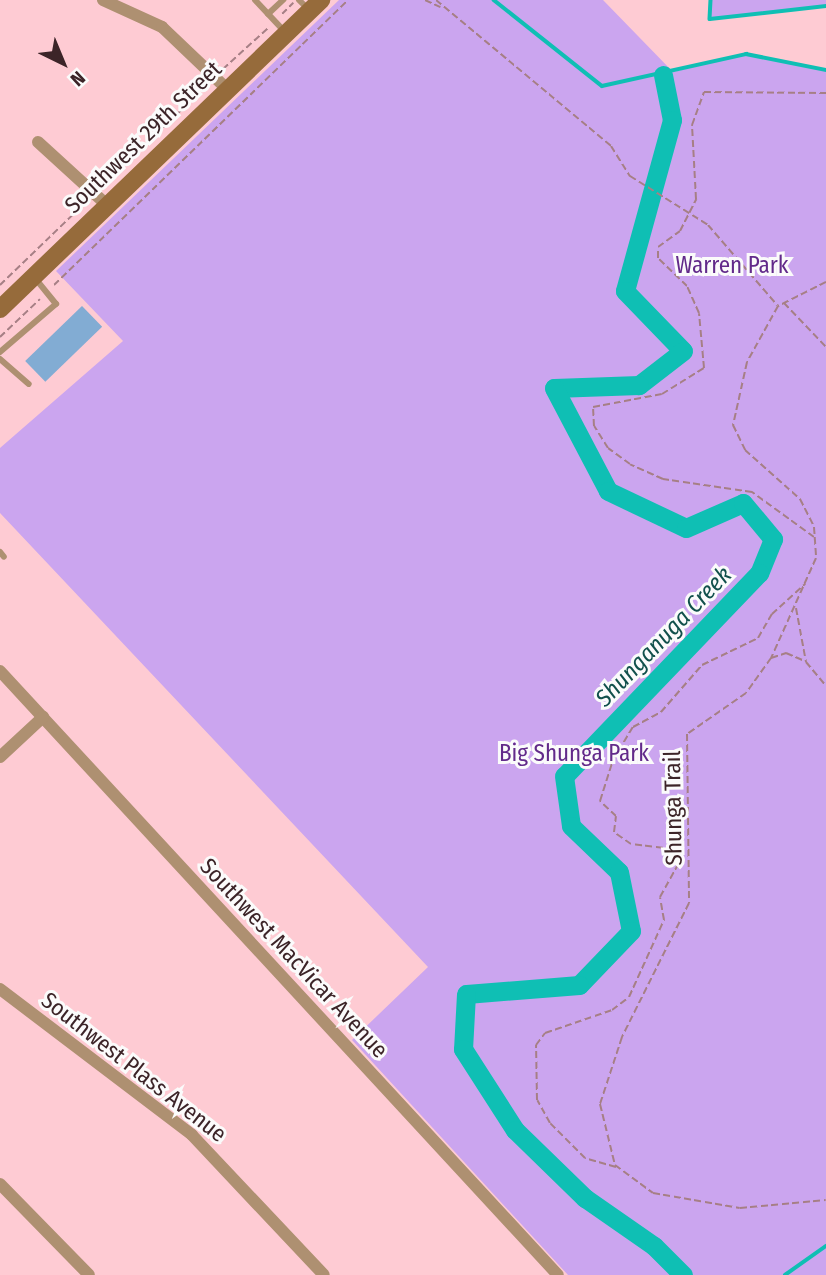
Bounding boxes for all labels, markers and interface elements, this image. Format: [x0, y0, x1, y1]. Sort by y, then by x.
north arrow [28, 28, 98, 98]
street label: Southwest 29th Street [59, 55, 227, 219]
text: N [66, 66, 90, 91]
park label: Warren Park [676, 251, 788, 279]
water label: Shunganuga Creek [590, 561, 738, 713]
park label: Big Shunga Park [499, 739, 649, 767]
street label: Shunga Trail [658, 750, 688, 866]
street label: Southwest MacVicar Avenue [194, 853, 394, 1063]
street label: Southwest Plass Avenue [36, 986, 232, 1148]

